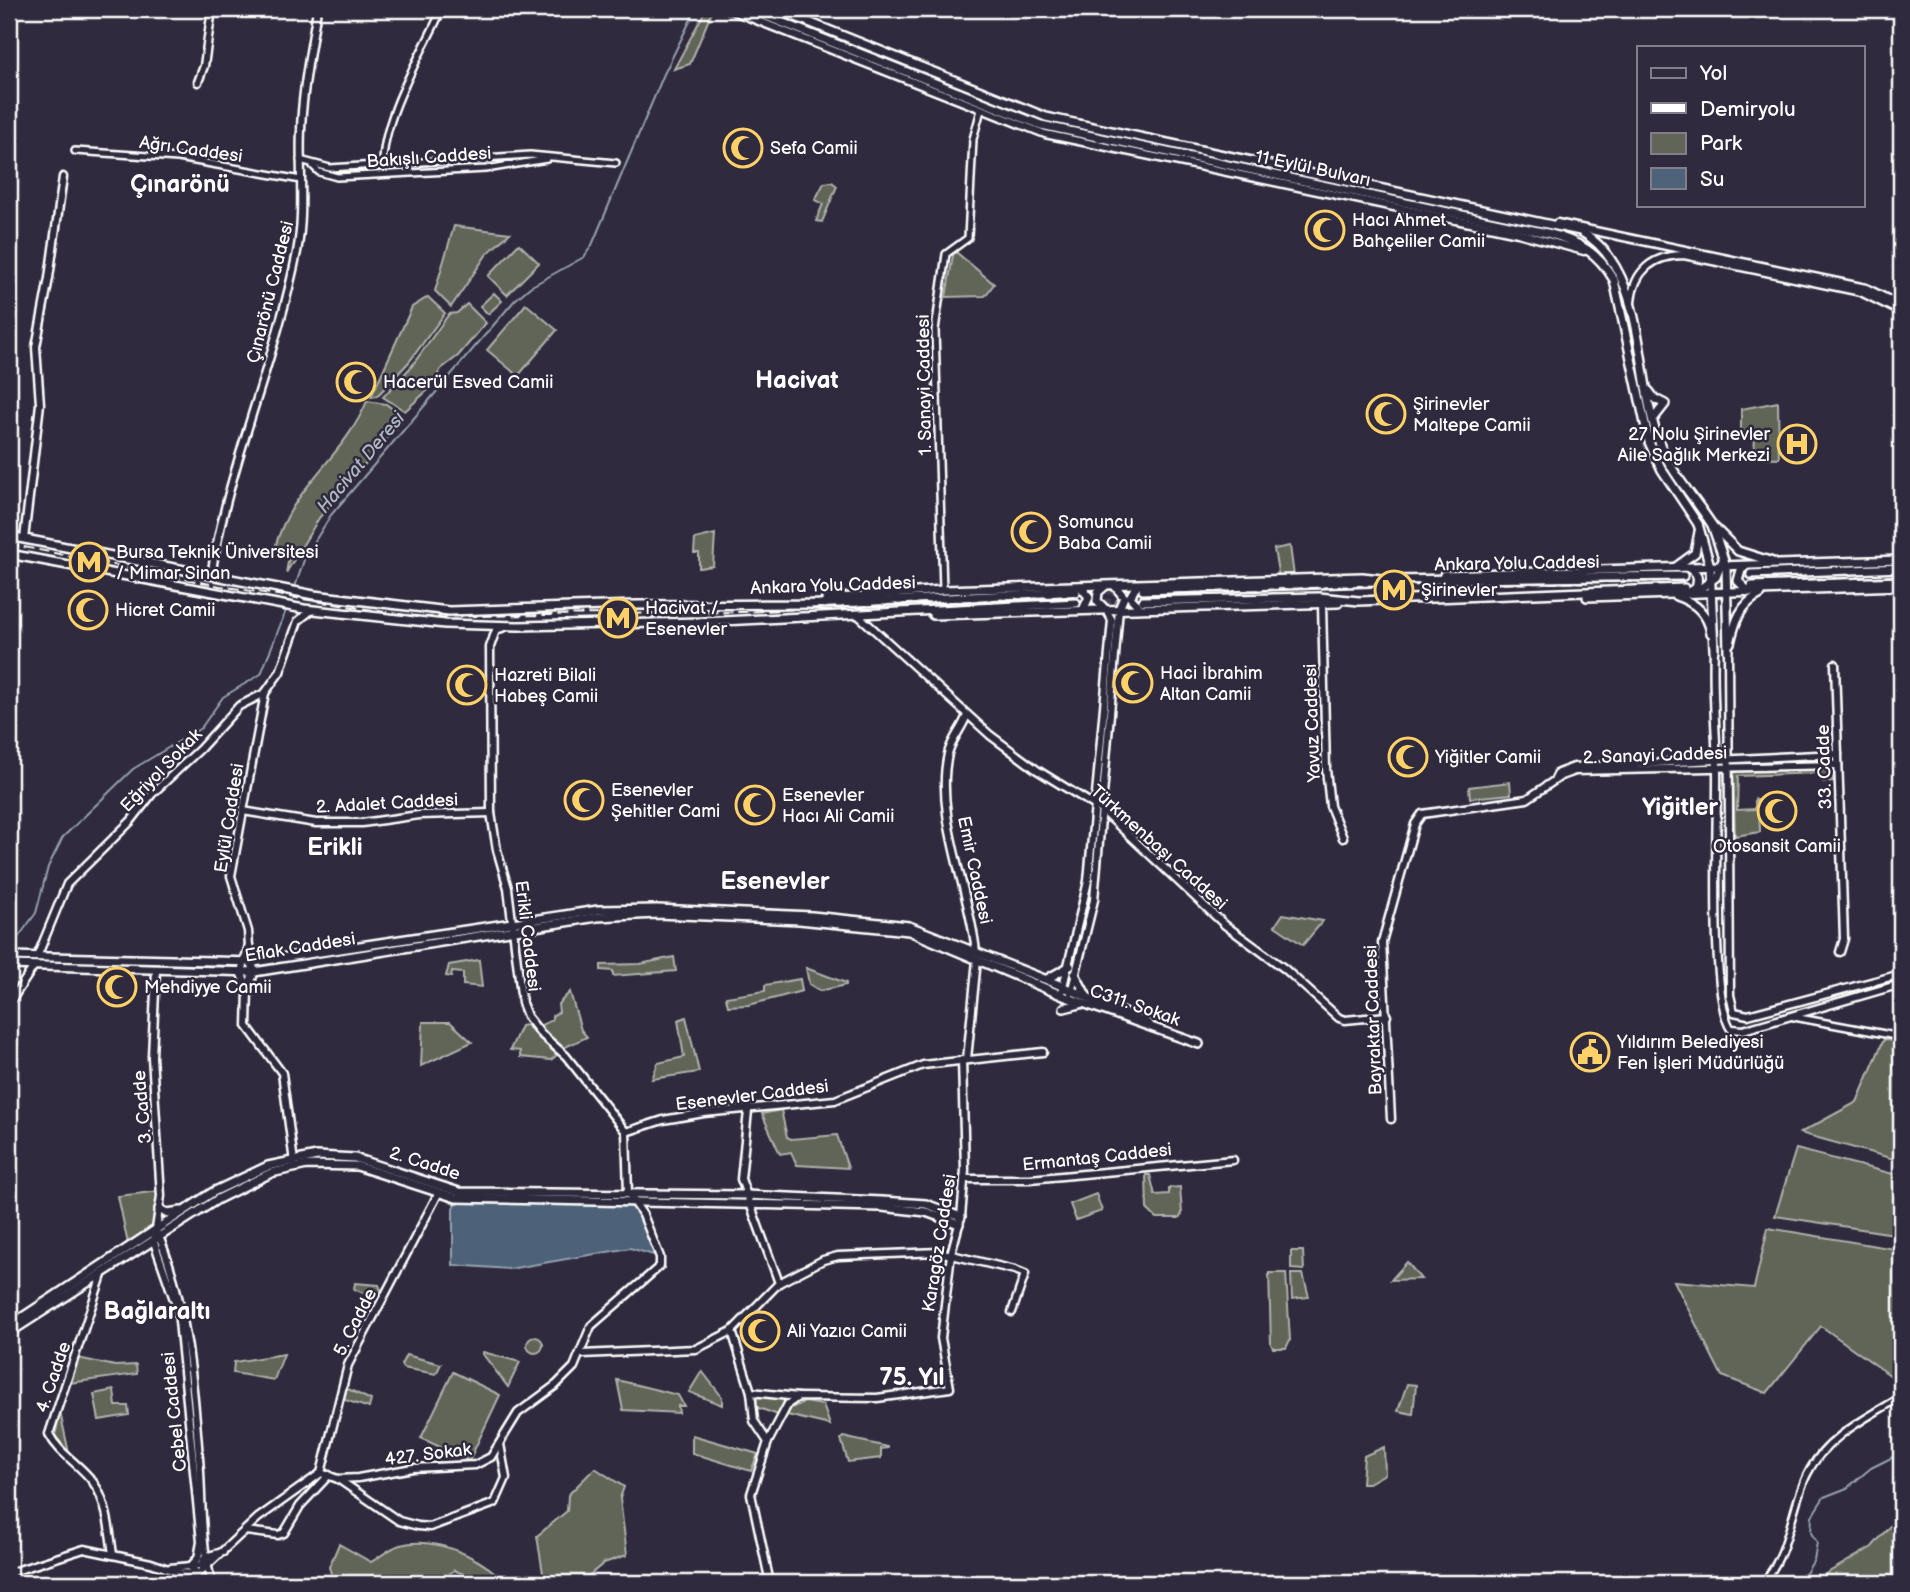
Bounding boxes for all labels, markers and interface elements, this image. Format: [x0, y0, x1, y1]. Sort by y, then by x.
legend [1637, 46, 1864, 206]
text: Yol [1699, 61, 1727, 86]
text: Demiryolu [1700, 97, 1796, 122]
mosque icon: Sefa Camii [722, 127, 764, 169]
text: Park [1700, 131, 1743, 156]
street label: Ağrı Caddesi [138, 132, 244, 167]
place label: Sefa Camii [770, 138, 858, 159]
street label: Bakışlı Caddesi [366, 143, 492, 172]
street label: 11 Eylül Bulvarı [1253, 146, 1373, 191]
text: Su [1700, 167, 1724, 192]
district label: Çınarönü [130, 170, 230, 199]
mosque icon: Hacı Ahmet Bahçeliler Camii [1304, 209, 1346, 251]
place label: Hacı Ahmet Bahçeliler Camii [1352, 210, 1485, 252]
street label: Çınarönü Caddesi [243, 219, 298, 366]
street label: 1. Sanayi Caddesi [913, 314, 936, 456]
mosque icon: Hacerül Esved Camii [335, 361, 377, 403]
district label: Hacivat [755, 366, 839, 395]
place label: Hacerül Esved Camii [383, 372, 553, 393]
mosque icon: Şirinevler Maltepe Camii [1365, 393, 1407, 435]
place label: Şirinevler Maltepe Camii [1413, 394, 1531, 436]
water label: Hacivat Deresi [312, 407, 411, 518]
hospital icon: 27 Nolu Şirinevler Aile Sağlık Merkezi [1776, 423, 1818, 465]
place label: 27 Nolu Şirinevler Aile Sağlık Merkezi [1618, 424, 1770, 466]
mosque icon: Somuncu Baba Camii [1010, 511, 1052, 553]
place label: Somuncu Baba Camii [1058, 512, 1152, 554]
metro station icon: Bursa Teknik Üniversitesi / Mimar Sinan [68, 541, 110, 583]
place label: Bursa Teknik Üniversitesi / Mimar Sinan [116, 541, 319, 584]
street label: Ankara Yolu Caddesi [1434, 552, 1600, 575]
metro station icon: Şirinevler [1373, 569, 1415, 611]
street label: Ankara Yolu Caddesi [750, 572, 916, 599]
place label: Şirinevler [1421, 580, 1498, 601]
mosque icon: Hicret Camii [67, 589, 109, 631]
metro station icon: Hacivat / Esenevler [597, 597, 639, 639]
place label: Hacivat / Esenevler [645, 598, 727, 640]
place label: Hicret Camii [115, 600, 215, 621]
mosque icon: Haci İbrahim Altan Camii [1112, 662, 1154, 704]
place label: Haci İbrahim Altan Camii [1160, 662, 1263, 705]
street label: Yavuz Caddesi [1300, 663, 1325, 784]
mosque icon: Hazreti Bilali Habeş Camii [446, 664, 488, 706]
place label: Hazreti Bilali Habeş Camii [494, 665, 598, 707]
street label: Eğriyol Sokak [116, 724, 207, 816]
street label: 33. Cadde [1813, 724, 1836, 810]
mosque icon: Yiğitler Camii [1387, 736, 1429, 778]
street label: 2. Sanayi Caddesi [1582, 742, 1728, 769]
place label: Yiğitler Camii [1434, 747, 1541, 768]
street label: Eylül Caddesi [210, 762, 249, 874]
mosque icon: Esenevler Şehitler Cami [563, 779, 605, 821]
place label: Esenevler Şehitler Cami [611, 780, 720, 822]
street label: Türkmenbaşı Caddesi [1086, 780, 1231, 914]
mosque icon: Esenevler Hacı Ali Camii [734, 784, 776, 826]
place label: Esenevler Hacı Ali Camii [782, 785, 894, 827]
street label: 2. Adalet Caddesi [315, 789, 459, 818]
mosque icon: Otosansit Camii [1756, 790, 1798, 832]
district label: Yiğitler [1642, 793, 1719, 822]
street label: Emir Caddesi [953, 814, 996, 926]
district label: Erikli [307, 833, 363, 862]
place label: Otosansit Camii [1713, 836, 1841, 857]
district label: Esenevler [720, 867, 830, 896]
street label: Erikli Caddesi [510, 879, 545, 993]
street label: Eflak Caddesi [243, 928, 357, 967]
street label: Bayraktar Caddesi [1360, 945, 1387, 1095]
mosque icon: Mehdiyye Camii [96, 966, 138, 1008]
place label: Mehdiyye Camii [144, 977, 272, 998]
street label: C311. Sokak [1087, 980, 1183, 1031]
public building icon: Yıldırım Belediyesi Fen İşleri Müdürlüğü [1569, 1031, 1611, 1073]
place label: Yıldırım Belediyesi Fen İşleri Müdürlüğü [1616, 1032, 1784, 1074]
street label: 3. Cadde [129, 1069, 156, 1145]
street label: Esenevler Caddesi [674, 1076, 830, 1115]
street label: Ermantaş Caddesi [1021, 1139, 1173, 1176]
street label: 2. Cadde [387, 1142, 463, 1185]
street label: Karagöz Caddesi [918, 1173, 961, 1313]
street label: 5. Cadde [330, 1285, 382, 1360]
district label: Bağlaraltı [104, 1297, 210, 1326]
mosque icon: Ali Yazıcı Camii [739, 1310, 781, 1352]
place label: Ali Yazıcı Camii [787, 1321, 907, 1342]
street label: 4. Cadde [32, 1339, 75, 1415]
street label: Cebel Caddesi [158, 1351, 191, 1473]
district label: 75. Yıl [880, 1363, 944, 1392]
street label: 427. Sokak [384, 1439, 473, 1470]

